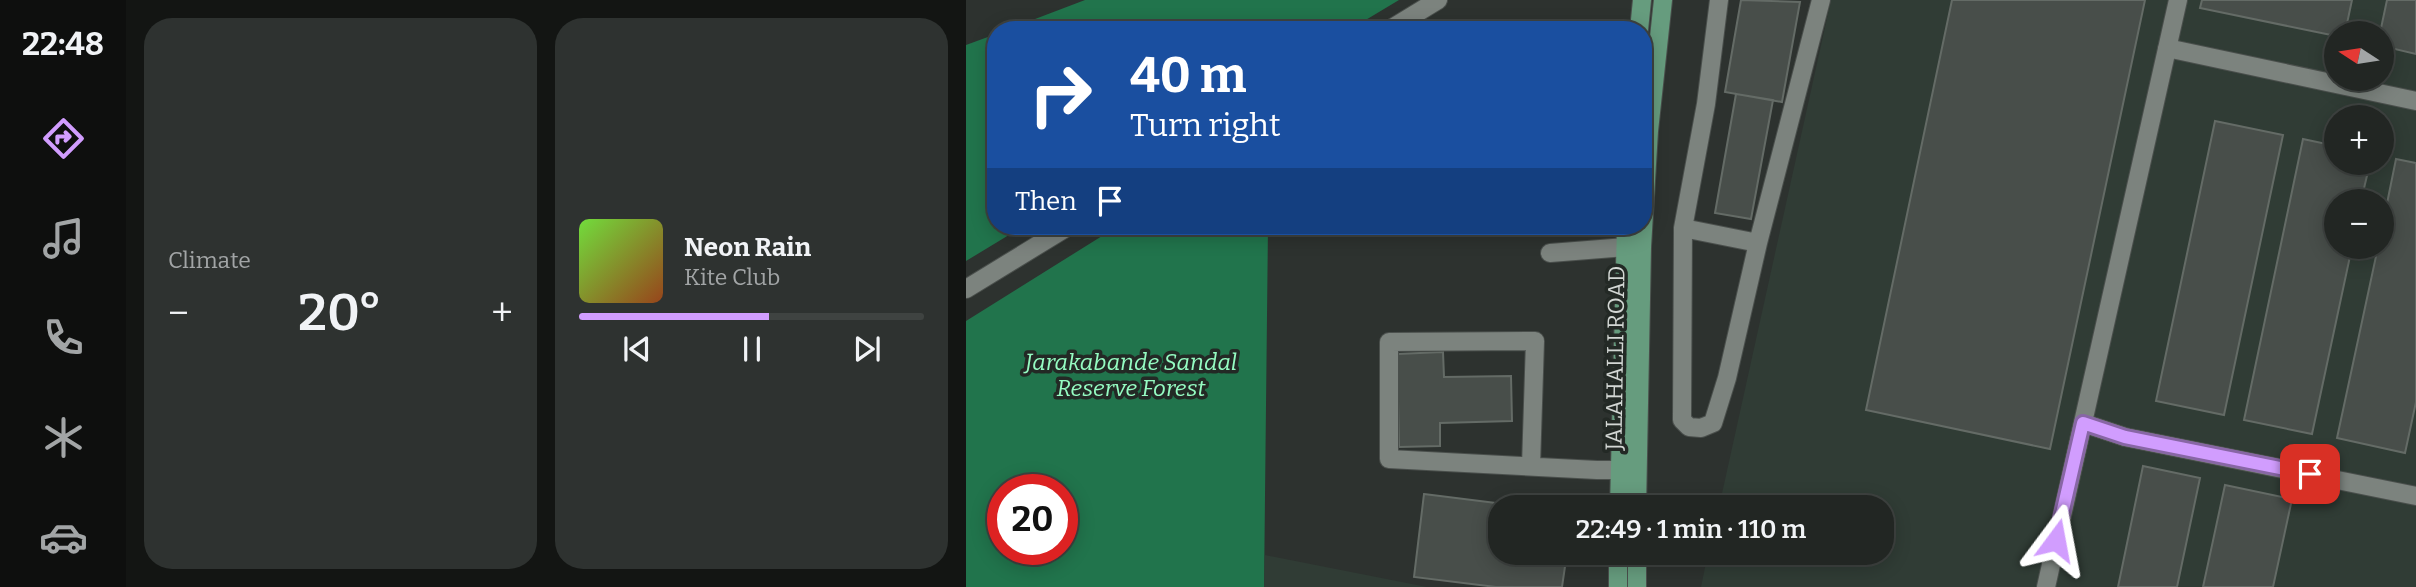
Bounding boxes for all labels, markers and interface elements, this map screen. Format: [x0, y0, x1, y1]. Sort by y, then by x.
north arrow [2324, 21, 2394, 91]
map controls [2324, 21, 2394, 259]
text: 22:48 [22, 25, 104, 63]
text: 40 m [1130, 46, 1247, 105]
icon: right [1015, 49, 1106, 140]
button: + [2324, 105, 2394, 175]
text: Turn right [1130, 106, 1281, 144]
icon: directions [39, 114, 88, 163]
icon: arrive [1091, 182, 1129, 220]
text: Then [1015, 186, 1077, 217]
button: − [2324, 189, 2394, 259]
icon: music [39, 214, 88, 263]
text: Neon Rain [684, 232, 811, 263]
text: Climate [168, 246, 251, 274]
text: Kite Club [684, 263, 780, 291]
street label: JALAHALLI ROAD [1599, 265, 1631, 452]
text: 20° [298, 281, 382, 344]
text: − [168, 290, 189, 336]
text: + [491, 290, 513, 336]
icon: phone [39, 313, 88, 362]
icon: previous [618, 330, 656, 368]
icon: pause [733, 330, 771, 368]
icon: next [848, 330, 886, 368]
park label: Jarakabande Sandal Reserve Forest [1023, 348, 1237, 402]
icon: climate [39, 413, 88, 462]
pin [2280, 444, 2340, 504]
icon: arrive [2291, 455, 2329, 493]
speed limit sign: 20 [987, 474, 1078, 565]
position arrow [2019, 503, 2093, 577]
icon: car [39, 513, 88, 562]
text: 22:49 · 1 min · 110 m [1576, 514, 1806, 545]

